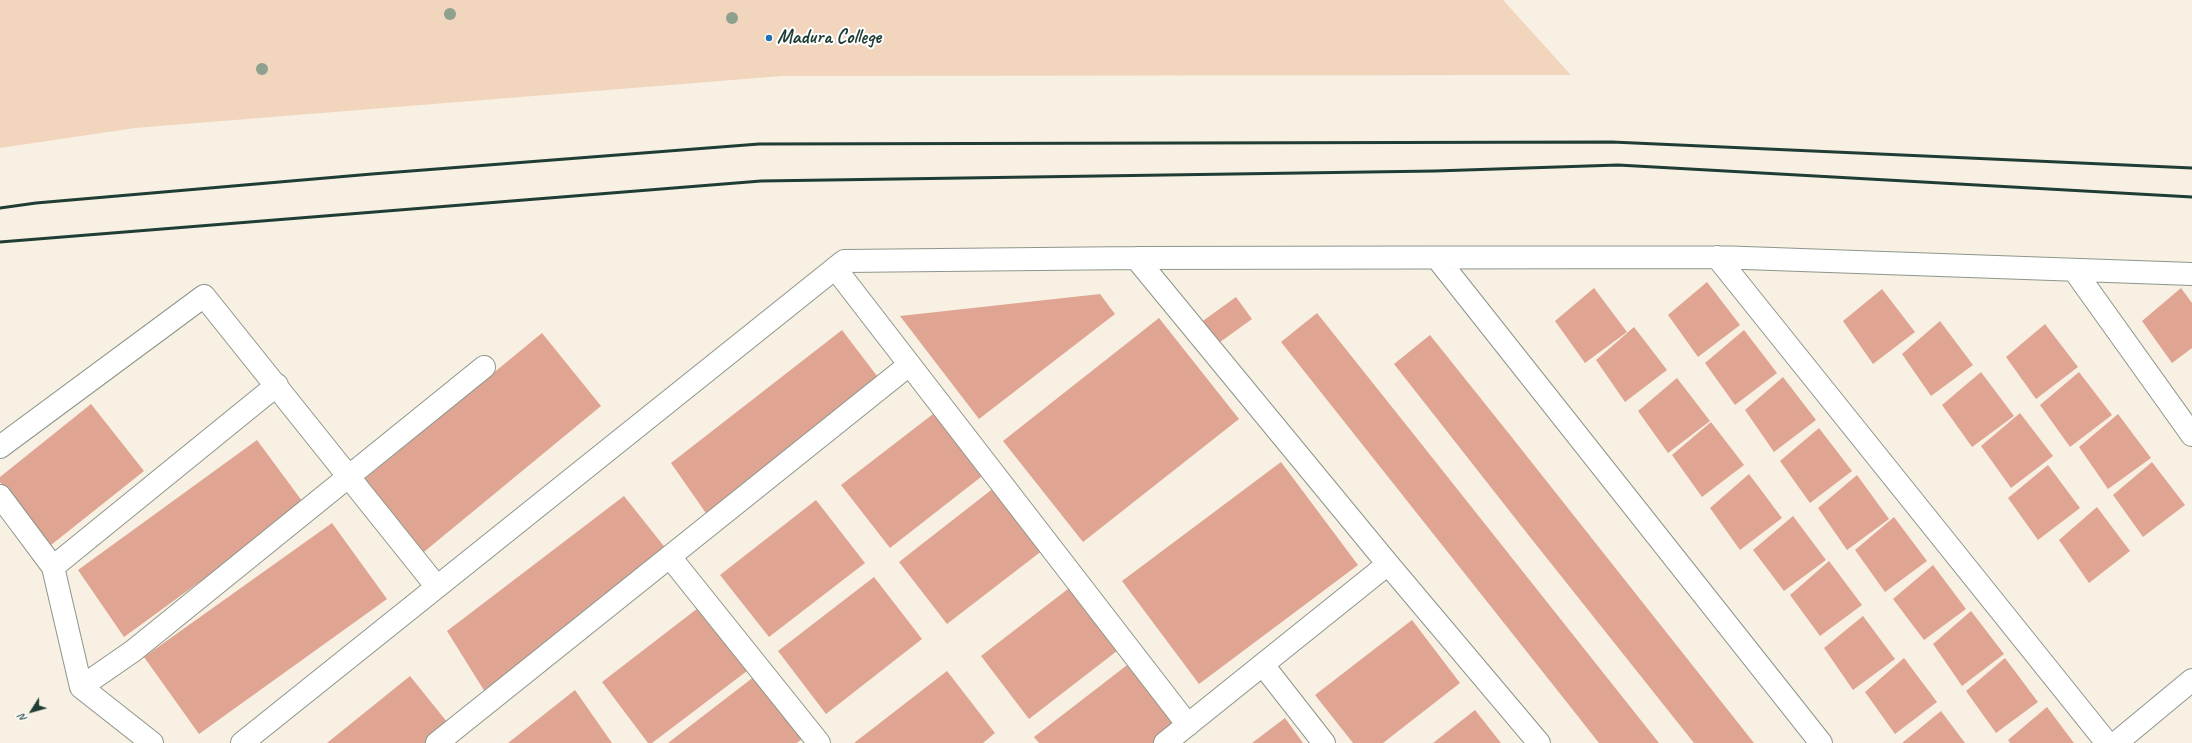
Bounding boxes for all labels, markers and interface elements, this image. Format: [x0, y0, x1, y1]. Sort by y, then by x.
place label: Madura College [777, 26, 881, 50]
marker: Madura College [764, 33, 774, 43]
north arrow [12, 691, 52, 731]
text: N [15, 711, 30, 725]

